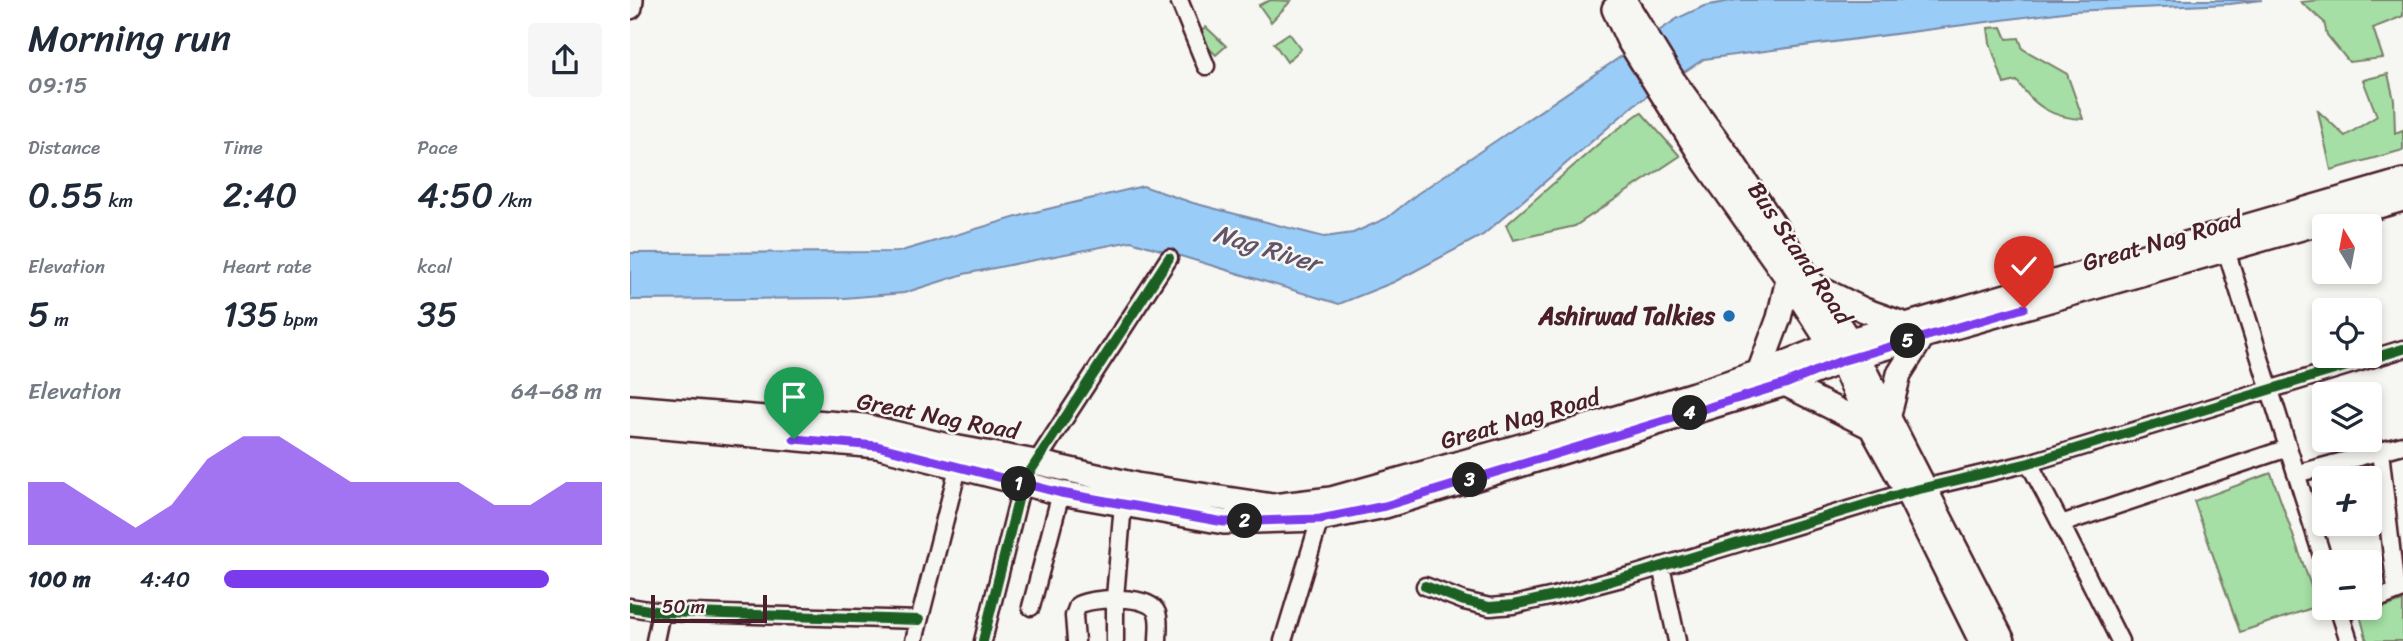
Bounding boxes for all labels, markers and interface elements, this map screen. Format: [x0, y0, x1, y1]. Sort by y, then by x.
text: Morning run [28, 5, 231, 72]
button: share [528, 23, 602, 97]
text: 09:15 [28, 65, 88, 106]
text: Distance [28, 131, 100, 164]
text: Time [223, 131, 263, 164]
text: Pace [417, 131, 458, 164]
text: 0.55 [28, 164, 103, 226]
text: 2:40 [223, 164, 297, 226]
text: 4:50 [417, 164, 493, 226]
street label: Bus Stand Road [1736, 173, 1864, 335]
text: km [103, 184, 133, 217]
text: /km [493, 184, 532, 217]
street label: Great Nag Road [2077, 198, 2249, 284]
water label: Nag River [1208, 210, 1330, 287]
north arrow [2312, 214, 2382, 284]
map controls [2312, 214, 2382, 620]
pin [1994, 236, 2054, 308]
icon: check [2005, 247, 2043, 285]
text: Elevation [28, 250, 105, 283]
text: Heart rate [223, 250, 312, 283]
text: kcal [417, 250, 452, 283]
text: 5 [28, 283, 49, 345]
text: 135 [223, 283, 278, 345]
text: 35 [417, 283, 458, 345]
place label: Ashirwad Talkies [1538, 295, 1716, 337]
button: locate [2312, 298, 2382, 368]
text: m [49, 303, 69, 336]
text: bpm [278, 303, 318, 336]
marker: Ashirwad Talkies [1721, 308, 1737, 324]
pin: 5 [1890, 324, 1926, 358]
text: 5 [1902, 324, 1913, 357]
pin [764, 367, 824, 439]
text: Elevation [28, 371, 121, 412]
text: 64–68 m [511, 371, 602, 412]
street label: Great Nag Road [1435, 376, 1607, 462]
icon: arrive [775, 378, 813, 416]
street label: Great Nag Road [853, 380, 1025, 453]
button: layers [2312, 382, 2382, 452]
pin: 4 [1672, 396, 1708, 430]
text: 4 [1684, 396, 1695, 429]
pin: 3 [1452, 462, 1488, 498]
text: 3 [1464, 463, 1475, 496]
pin: 1 [1002, 466, 1036, 502]
button: + [2312, 466, 2382, 536]
text: 1 [1014, 467, 1023, 500]
pin: 2 [1228, 504, 1262, 538]
text: 2 [1239, 504, 1250, 537]
button: − [2312, 550, 2382, 620]
text: 100 m [28, 559, 91, 600]
text: 4:40 [140, 559, 190, 600]
text: 50 m [662, 590, 705, 623]
scale bar [651, 592, 766, 624]

